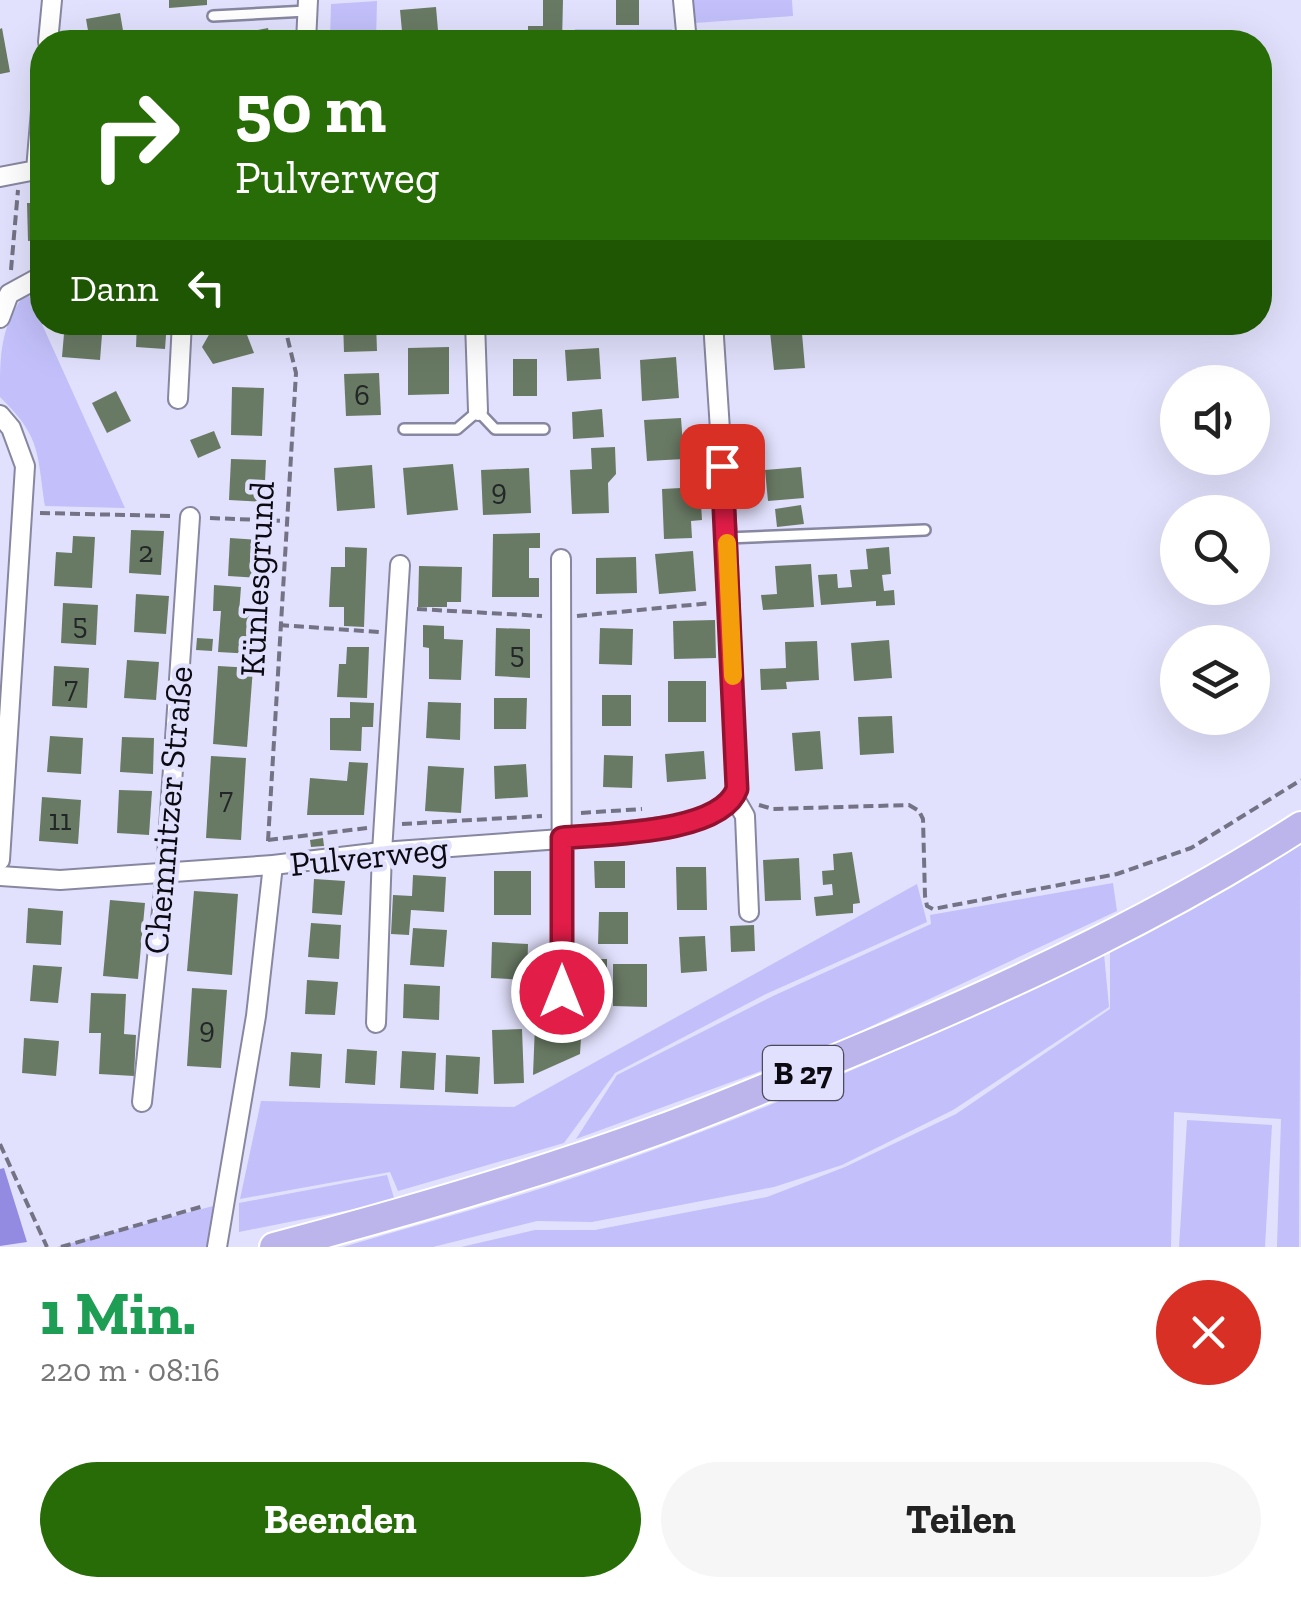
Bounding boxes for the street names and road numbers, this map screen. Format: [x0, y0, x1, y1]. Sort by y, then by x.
street label: Künlesgrund [231, 480, 283, 678]
street label: Chemnitzer Straße [134, 664, 202, 956]
street label: Pulverweg [288, 827, 450, 885]
road number: B 27 [763, 1046, 843, 1100]

